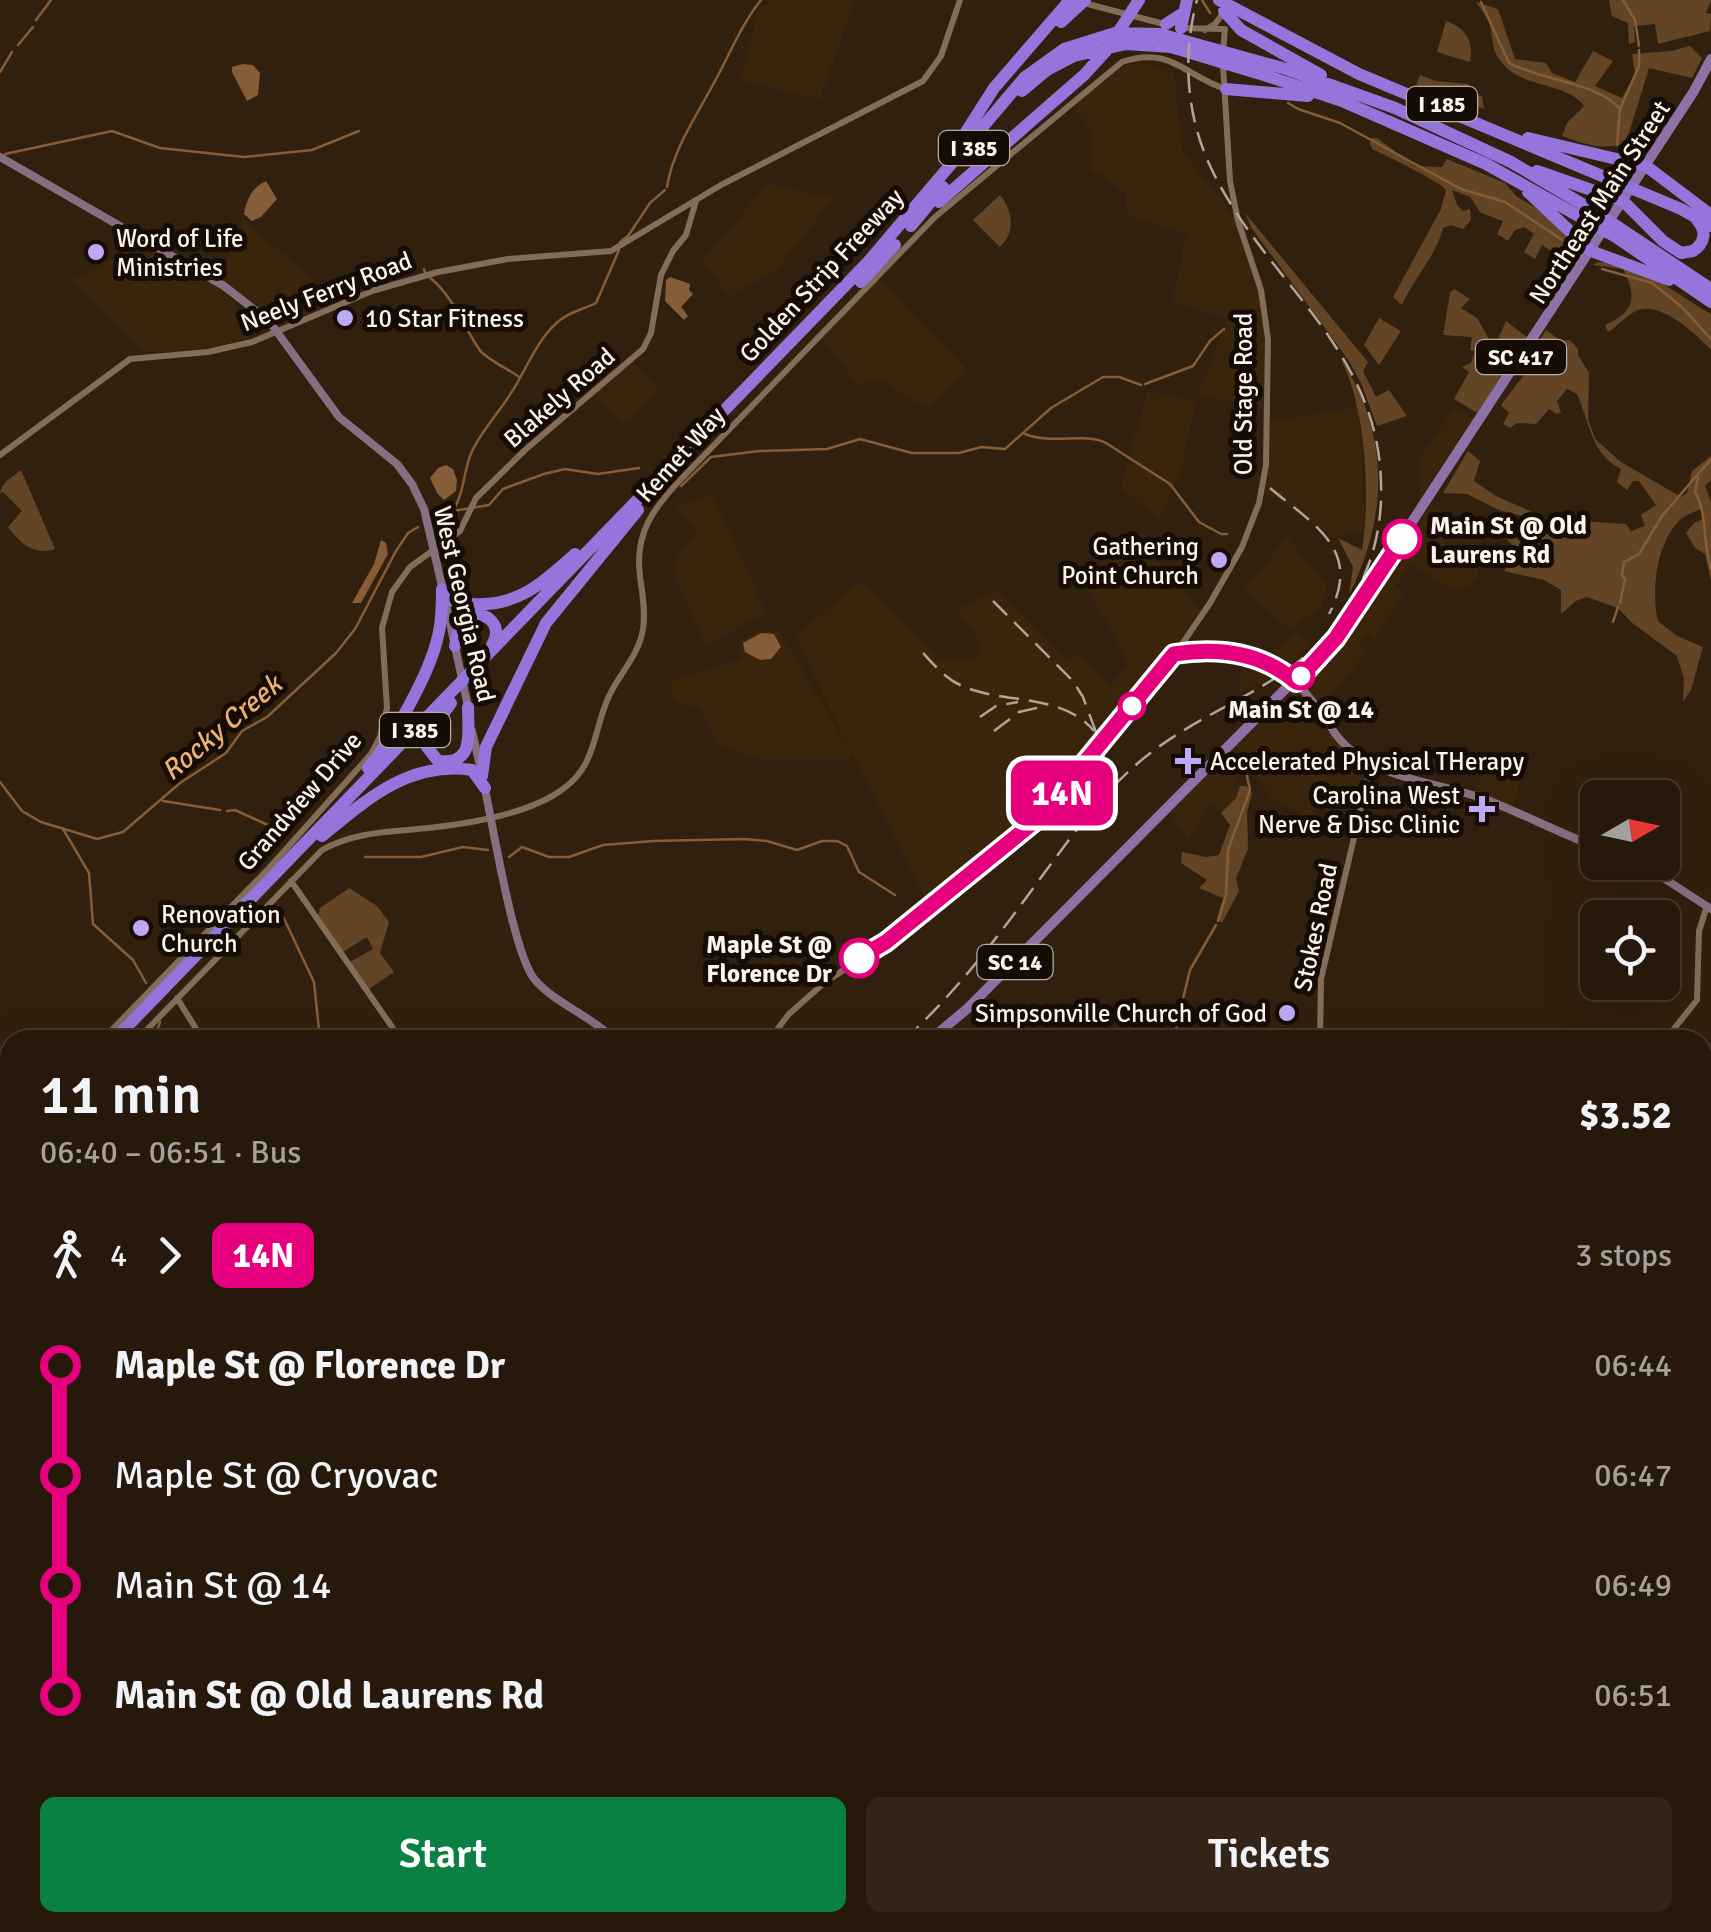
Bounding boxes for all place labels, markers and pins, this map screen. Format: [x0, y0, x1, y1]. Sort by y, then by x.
place label: Word of Life Ministries [116, 223, 244, 283]
marker: Word of Life Ministries [85, 241, 107, 263]
place label: 10 Star Fitness [365, 303, 524, 334]
marker: 10 Star Fitness [334, 307, 356, 329]
place label: Main St @ Old Laurens Rd [1430, 510, 1587, 570]
marker: Main St @ Old Laurens Rd [1383, 520, 1421, 558]
place label: Gathering Point Church [1061, 531, 1199, 591]
marker: Gathering Point Church [1208, 549, 1230, 571]
marker: Main St @ 14 [1288, 663, 1314, 689]
unlabelled marker [1119, 693, 1145, 719]
place label: Main St @ 14 [1228, 694, 1374, 725]
place label: Accelerated Physical THerapy [1210, 746, 1524, 777]
marker: Accelerated Physical THerapy [1175, 748, 1201, 774]
place label: Carolina West Nerve & Disc Clinic [1258, 780, 1460, 840]
marker: Carolina West Nerve & Disc Clinic [1469, 796, 1495, 822]
place label: Renovation Church [161, 899, 281, 959]
marker: Renovation Church [130, 917, 152, 939]
place label: Maple St @ Florence Dr [706, 929, 832, 989]
marker: Maple St @ Florence Dr [840, 939, 878, 977]
place label: Simpsonville Church of God [975, 998, 1267, 1029]
marker: Simpsonville Church of God [1276, 1002, 1298, 1024]

